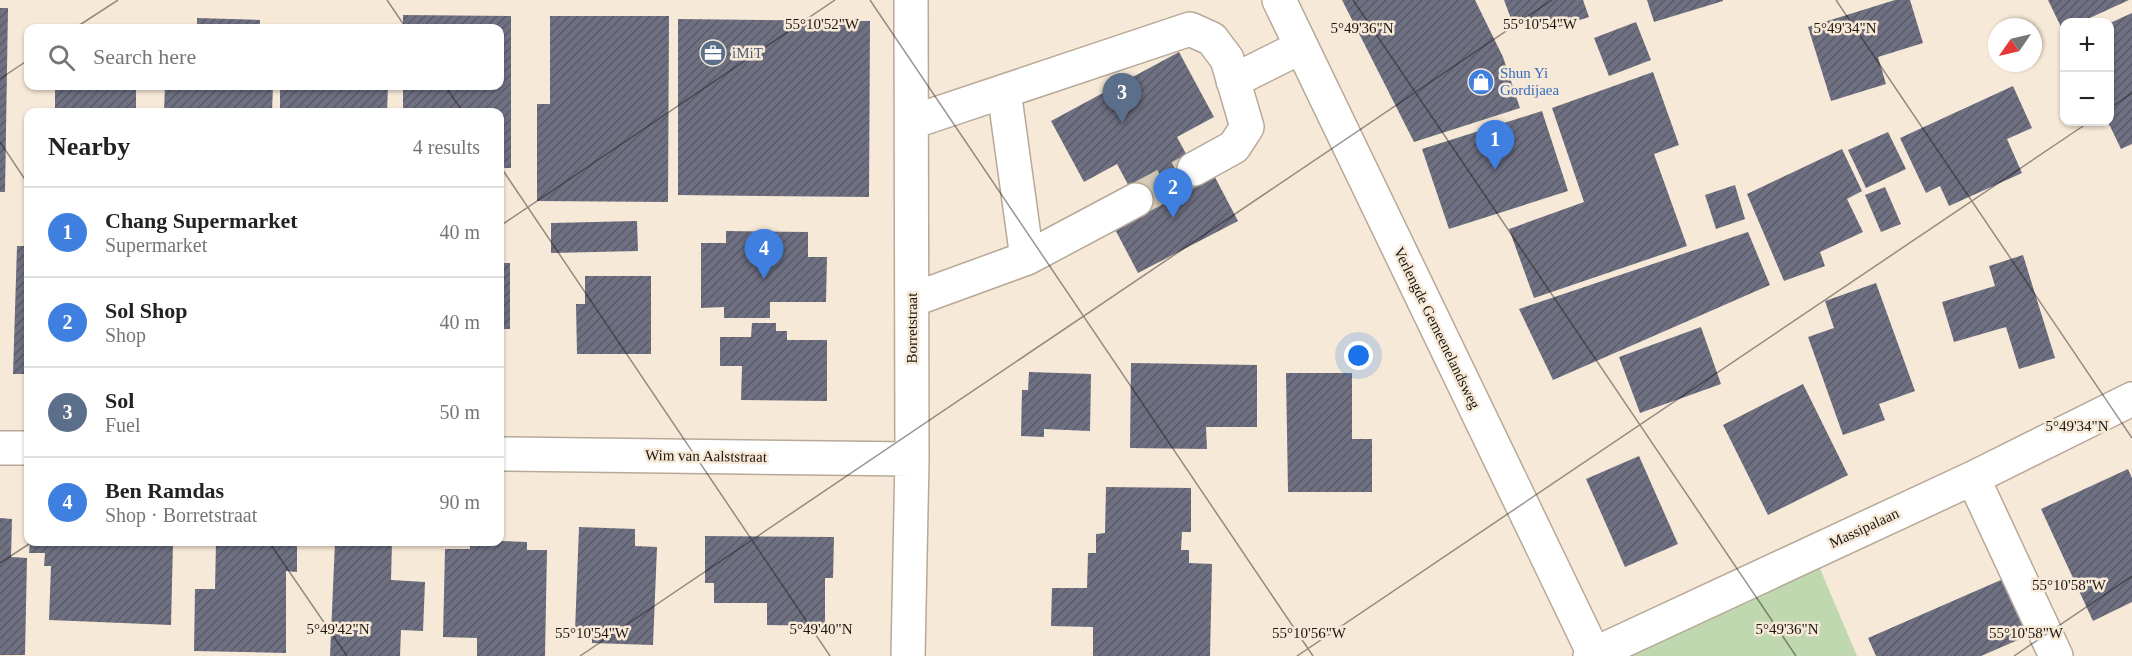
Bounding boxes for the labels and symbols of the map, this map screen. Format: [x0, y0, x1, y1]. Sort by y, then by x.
text: 55°10'52"W [785, 16, 860, 32]
text: 55°10'54"W [1503, 16, 1578, 32]
north arrow [1988, 18, 2042, 72]
text: 5°49'36"N [1330, 20, 1394, 36]
text: 5°49'34"N [1813, 20, 1877, 36]
office icon: iMiT [698, 38, 728, 68]
place label: iMiT [732, 45, 763, 61]
place label: Shun Yi Gordijaea [1500, 65, 1559, 98]
shop icon: Shun Yi Gordijaea [1466, 67, 1496, 97]
pin: 3 [1102, 74, 1142, 123]
pin: 1 [1476, 120, 1514, 170]
pin: 2 [1154, 168, 1192, 218]
pin: 4 [744, 230, 783, 279]
street label: Verlengde Gemeenelandsweg [1391, 245, 1483, 412]
street label: Borretstraat [904, 292, 920, 363]
your location [1344, 341, 1373, 370]
text: 5°49'34"N [2045, 418, 2109, 434]
street label: Wim van Aalststraat [645, 447, 768, 465]
street label: Massipalaan [1827, 505, 1902, 551]
text: 55°10'58"W [2032, 577, 2107, 593]
text: 5°49'42"N [306, 621, 370, 637]
text: 5°49'40"N [789, 621, 853, 637]
text: 5°49'36"N [1755, 621, 1819, 637]
text: 55°10'54"W [555, 625, 630, 641]
text: 55°10'56"W [1272, 625, 1347, 641]
text: 55°10'58"W [1989, 625, 2064, 641]

